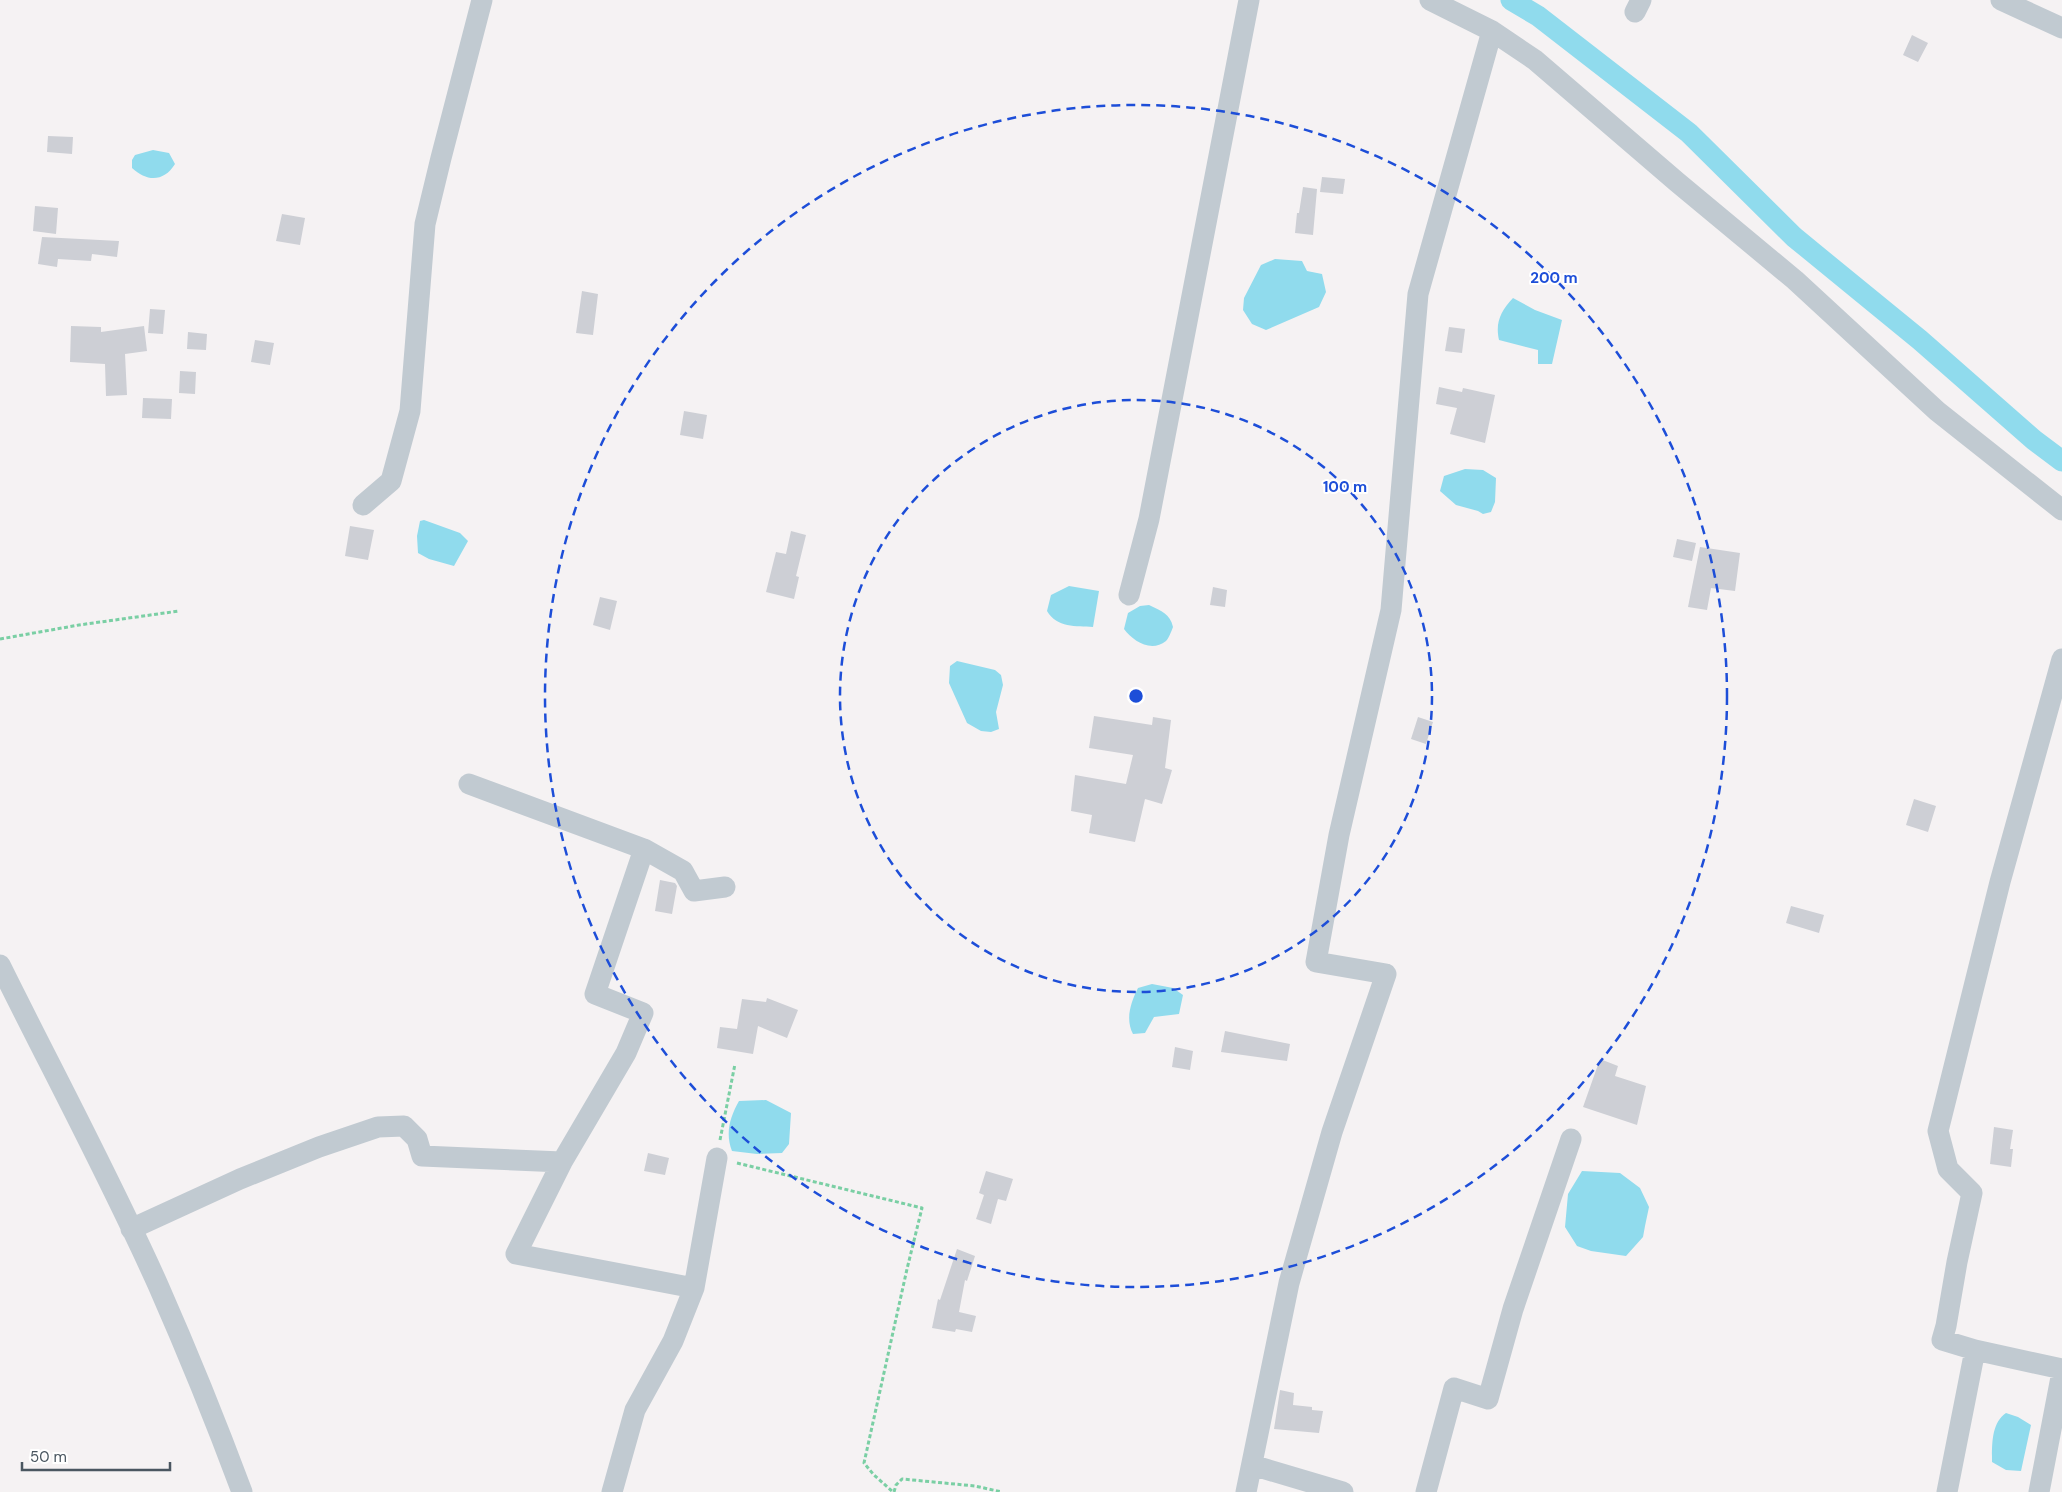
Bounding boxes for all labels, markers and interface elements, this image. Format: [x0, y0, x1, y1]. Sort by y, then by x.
text: 200 m [1530, 268, 1578, 288]
text: 100 m [1323, 477, 1367, 497]
centre of rings [1127, 687, 1145, 705]
scale bar [22, 1440, 170, 1472]
text: 50 m [30, 1447, 67, 1467]

